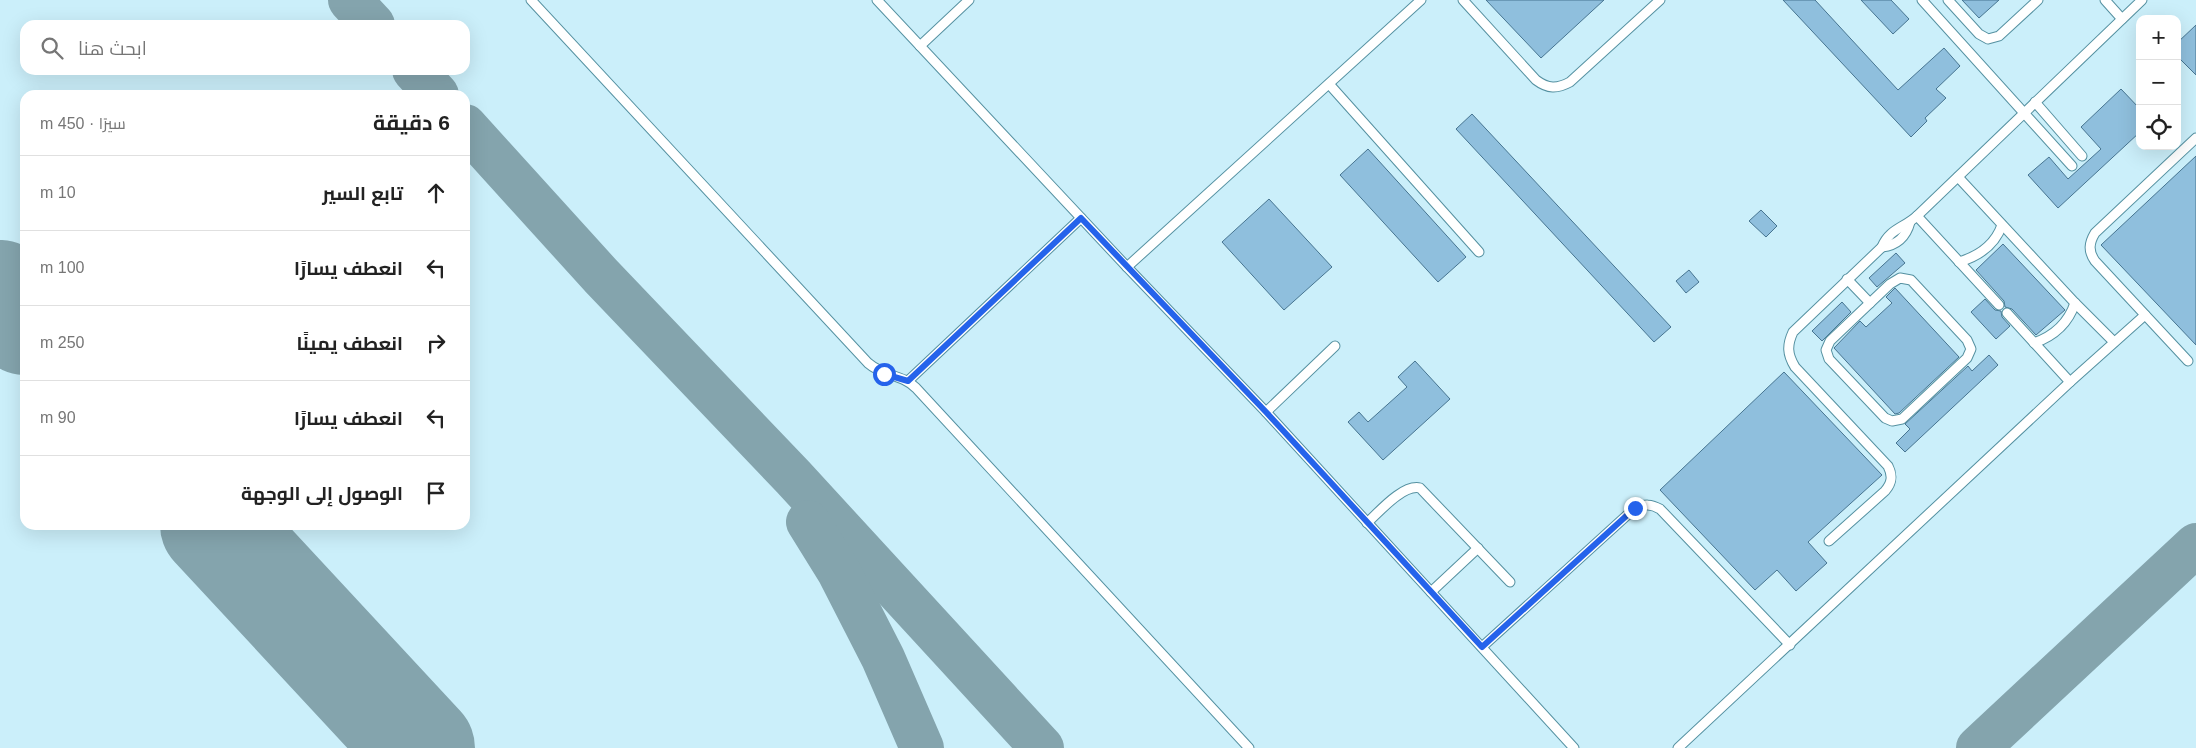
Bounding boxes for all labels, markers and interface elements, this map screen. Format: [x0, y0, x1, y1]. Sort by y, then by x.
map controls [2136, 15, 2181, 150]
button: + [2136, 15, 2181, 60]
search box [20, 20, 470, 75]
icon: search [38, 34, 66, 62]
text: ابحث هنا [78, 38, 147, 59]
button: − [2136, 60, 2181, 105]
button: locate [2136, 105, 2181, 150]
text: 6 دقيقة [373, 111, 450, 134]
text: سيرًا · 450 m [40, 115, 126, 132]
icon: ahead [422, 179, 450, 207]
text: تابع السير [322, 183, 403, 204]
text: 10 m [40, 184, 76, 201]
icon: left [422, 254, 450, 282]
text: انعطف يسارًا [294, 258, 403, 279]
text: 100 m [40, 259, 84, 276]
icon: right [422, 329, 450, 357]
text: انعطف يمينًا [296, 333, 403, 354]
text: 250 m [40, 334, 84, 351]
route start [873, 363, 896, 386]
icon: left [422, 404, 450, 432]
text: انعطف يسارًا [294, 408, 403, 429]
text: 90 m [40, 409, 76, 426]
icon: arrive [422, 479, 450, 507]
text: الوصول إلى الوجهة [241, 483, 403, 504]
route end [1624, 497, 1647, 520]

